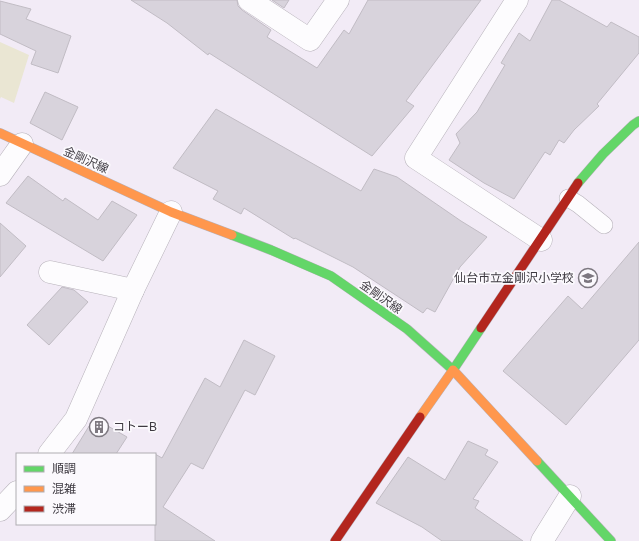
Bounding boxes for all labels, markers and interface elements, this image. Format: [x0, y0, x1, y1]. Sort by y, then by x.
street label: 金剛沢線 [61, 144, 111, 176]
school or university icon: 仙台市立金剛沢小学校 [577, 267, 599, 289]
place label: 仙台市立金剛沢小学校 [454, 271, 574, 285]
street label: 金剛沢線 [357, 277, 405, 317]
building icon: コトーB [88, 416, 110, 438]
place label: コトーB [113, 420, 157, 434]
legend [16, 453, 156, 525]
text: 順調 [52, 462, 76, 476]
text: 混雑 [52, 482, 76, 496]
text: 渋滞 [52, 502, 76, 516]

